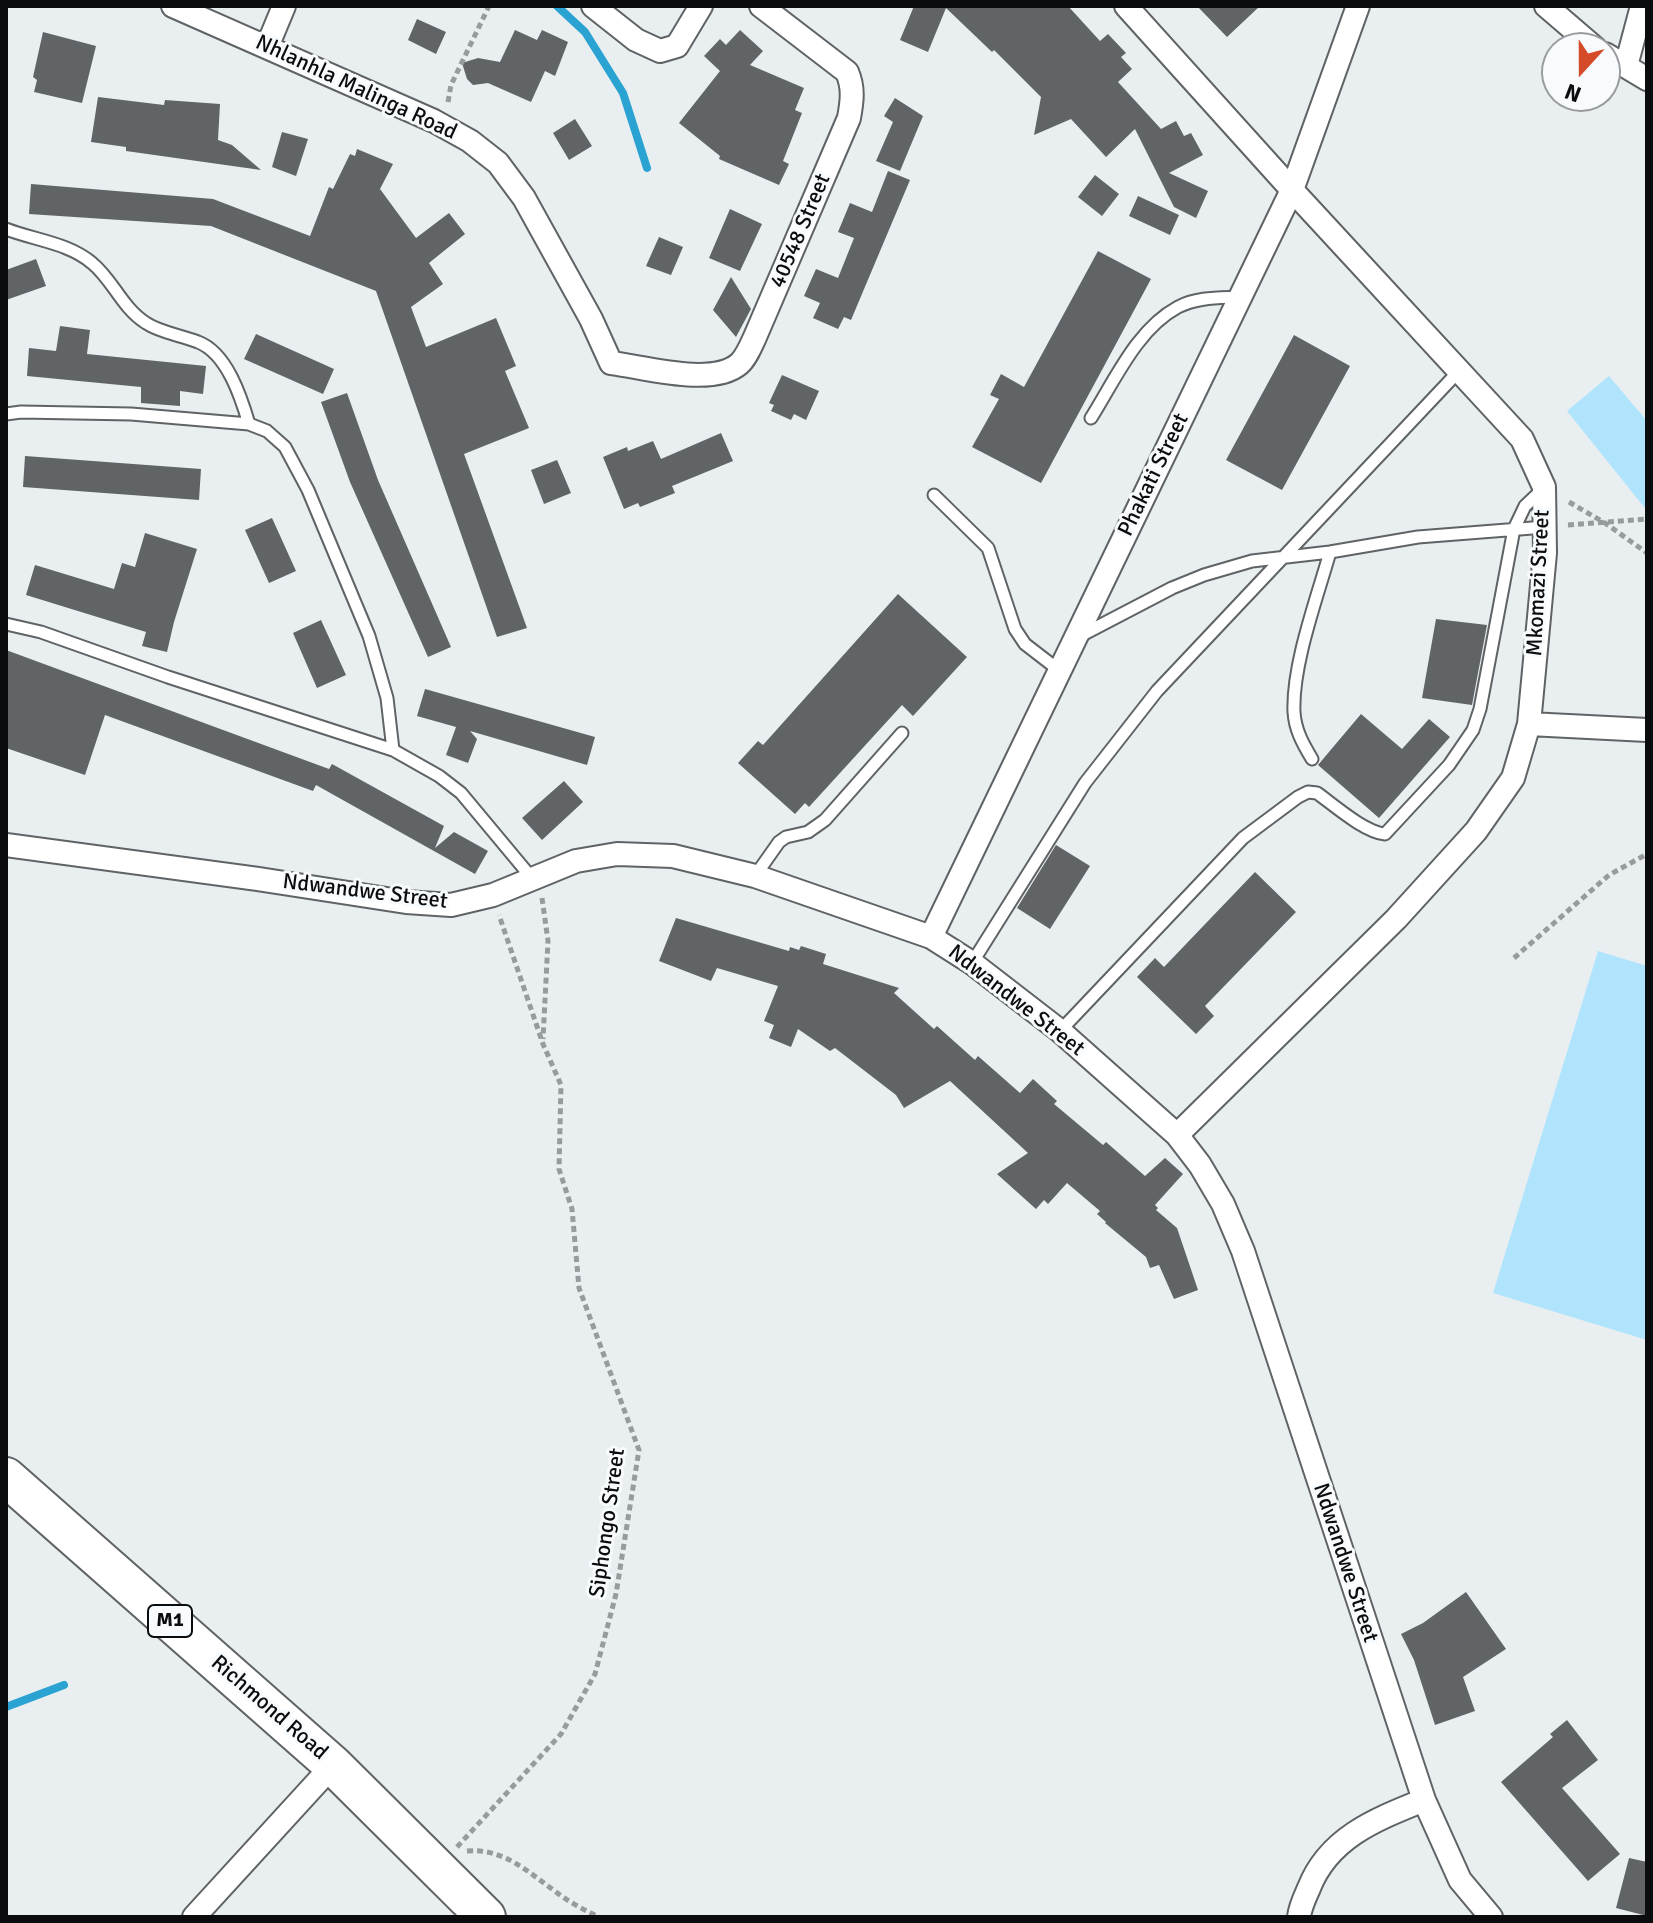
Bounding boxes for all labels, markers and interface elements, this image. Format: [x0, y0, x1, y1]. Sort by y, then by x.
street label: Nhlanhla Malinga Road [251, 30, 461, 146]
north arrow [1541, 32, 1621, 112]
text: N [1561, 78, 1585, 108]
street label: 40548 Street [765, 170, 837, 292]
street label: Phakati Street [1113, 409, 1195, 541]
street label: Mkomazi Street [1522, 509, 1556, 657]
street label: Ndwandwe Street [281, 869, 449, 915]
street label: Ndwandwe Street [943, 940, 1089, 1062]
street label: Siphongo Street [584, 1447, 632, 1599]
street label: Ndwandwe Street [1307, 1480, 1383, 1646]
road number: M1 [148, 1605, 192, 1637]
street label: Richmond Road [205, 1650, 333, 1766]

